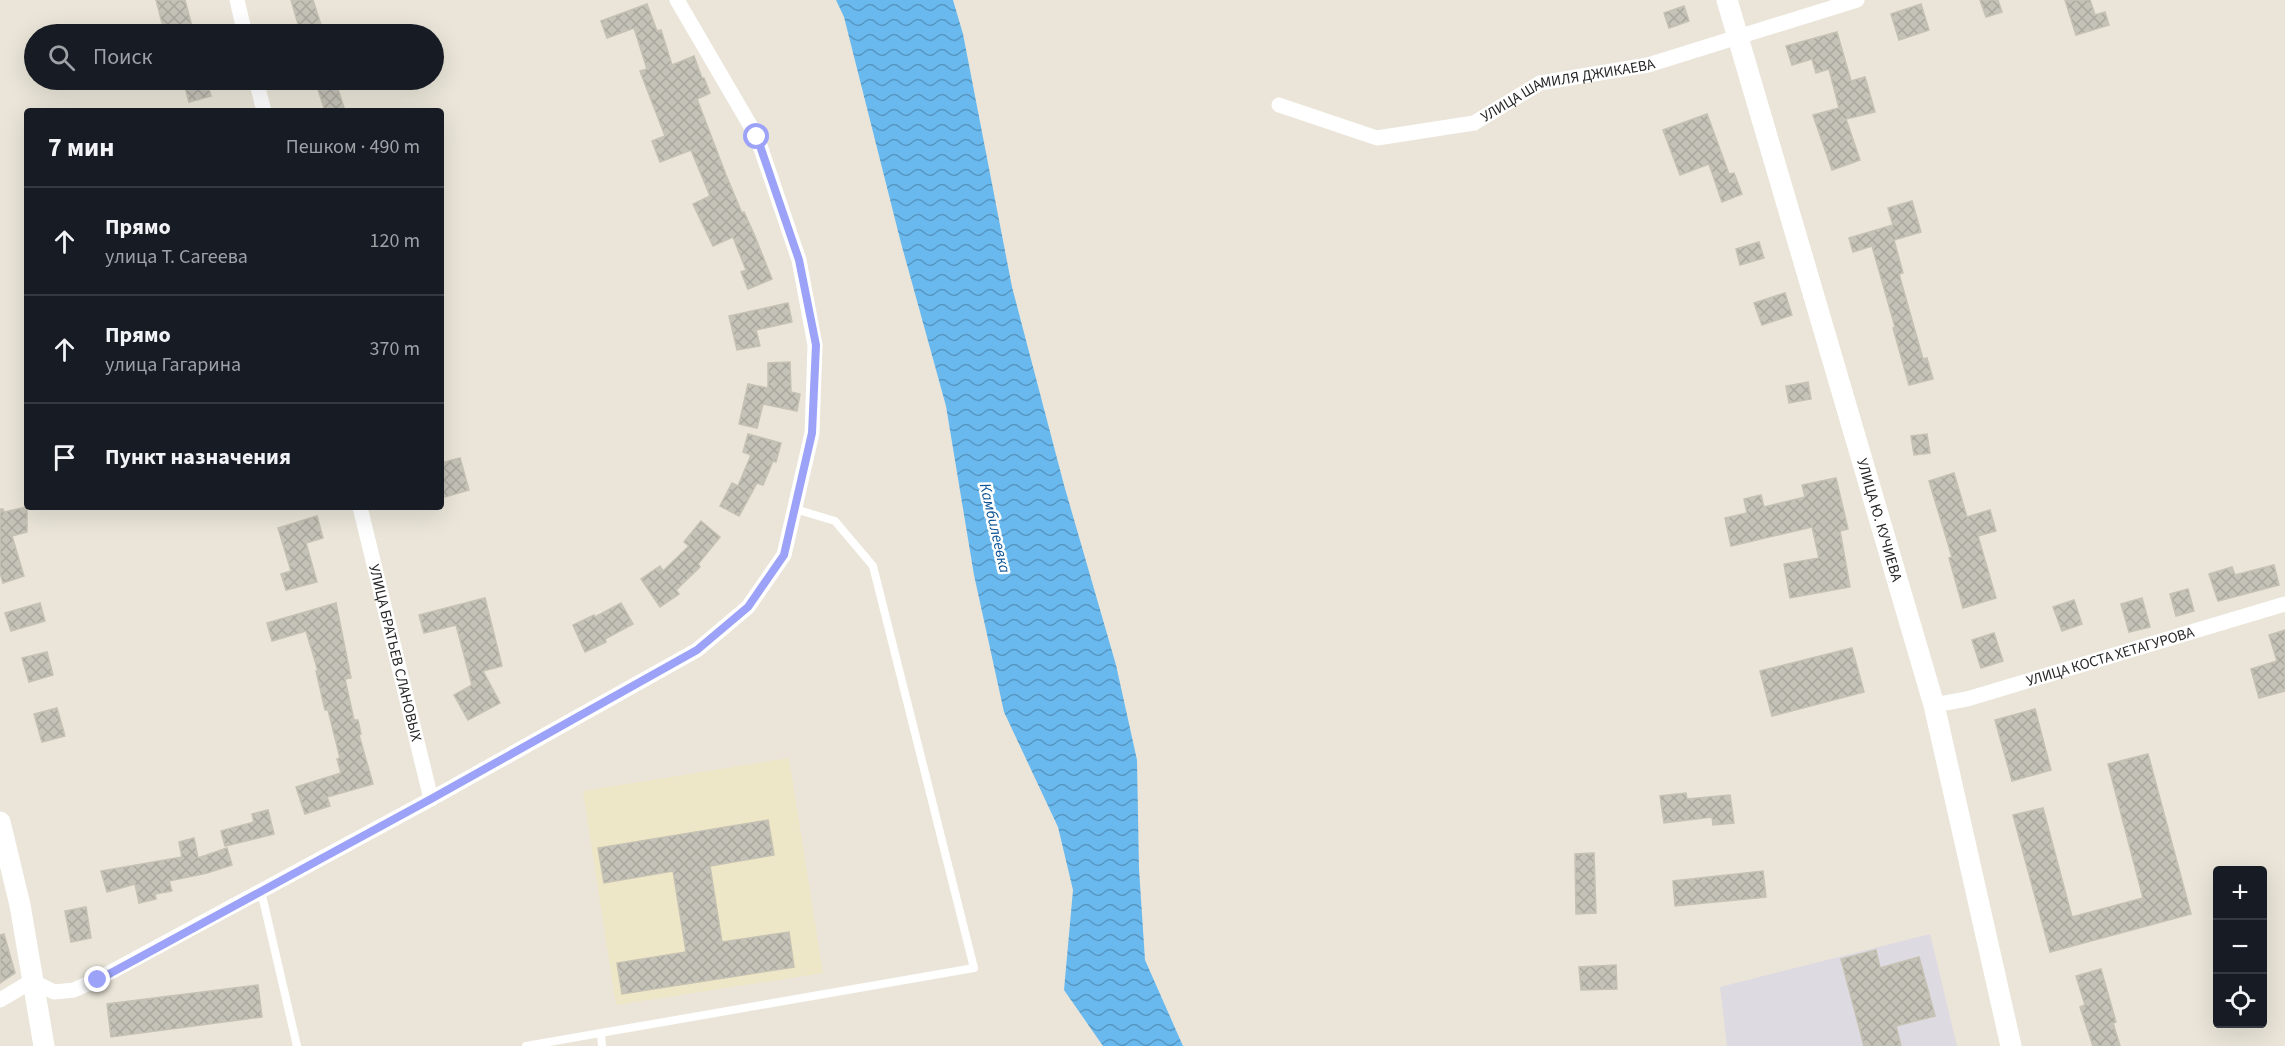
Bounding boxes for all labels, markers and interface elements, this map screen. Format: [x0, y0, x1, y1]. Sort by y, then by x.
search box [24, 24, 444, 90]
icon: search [45, 41, 78, 74]
text: Поиск [93, 41, 152, 73]
street label: УЛИЦА ШАМИЛЯ ДЖИКАЕВА [1477, 53, 1658, 127]
route start [743, 123, 769, 149]
text: 7 мин [48, 129, 114, 166]
text: Пешком · 490 m [286, 133, 420, 161]
text: Прямо [105, 211, 171, 243]
icon: ahead [48, 225, 81, 258]
text: 120 m [370, 227, 420, 255]
text: улица Т. Сагеева [105, 243, 248, 271]
text: Прямо [105, 319, 171, 351]
icon: ahead [48, 333, 81, 366]
text: 370 m [370, 335, 420, 363]
text: улица Гагарина [105, 351, 241, 379]
icon: arrive [48, 441, 81, 474]
text: Пункт назначения [105, 441, 291, 473]
street label: УЛИЦА Ю. КУЧИЕВА [1852, 456, 1908, 585]
water label: Камбилеевка [974, 481, 1016, 576]
street label: УЛИЦА БРАТЬЕВ СЛАНОВЫХ [364, 562, 427, 744]
street label: УЛИЦА КОСТА ХЕТАГУРОВА [2024, 621, 2198, 691]
map controls [2213, 866, 2267, 1028]
button: + [2213, 866, 2267, 920]
button: − [2213, 920, 2267, 974]
route end [84, 966, 110, 992]
button: locate [2213, 974, 2267, 1028]

